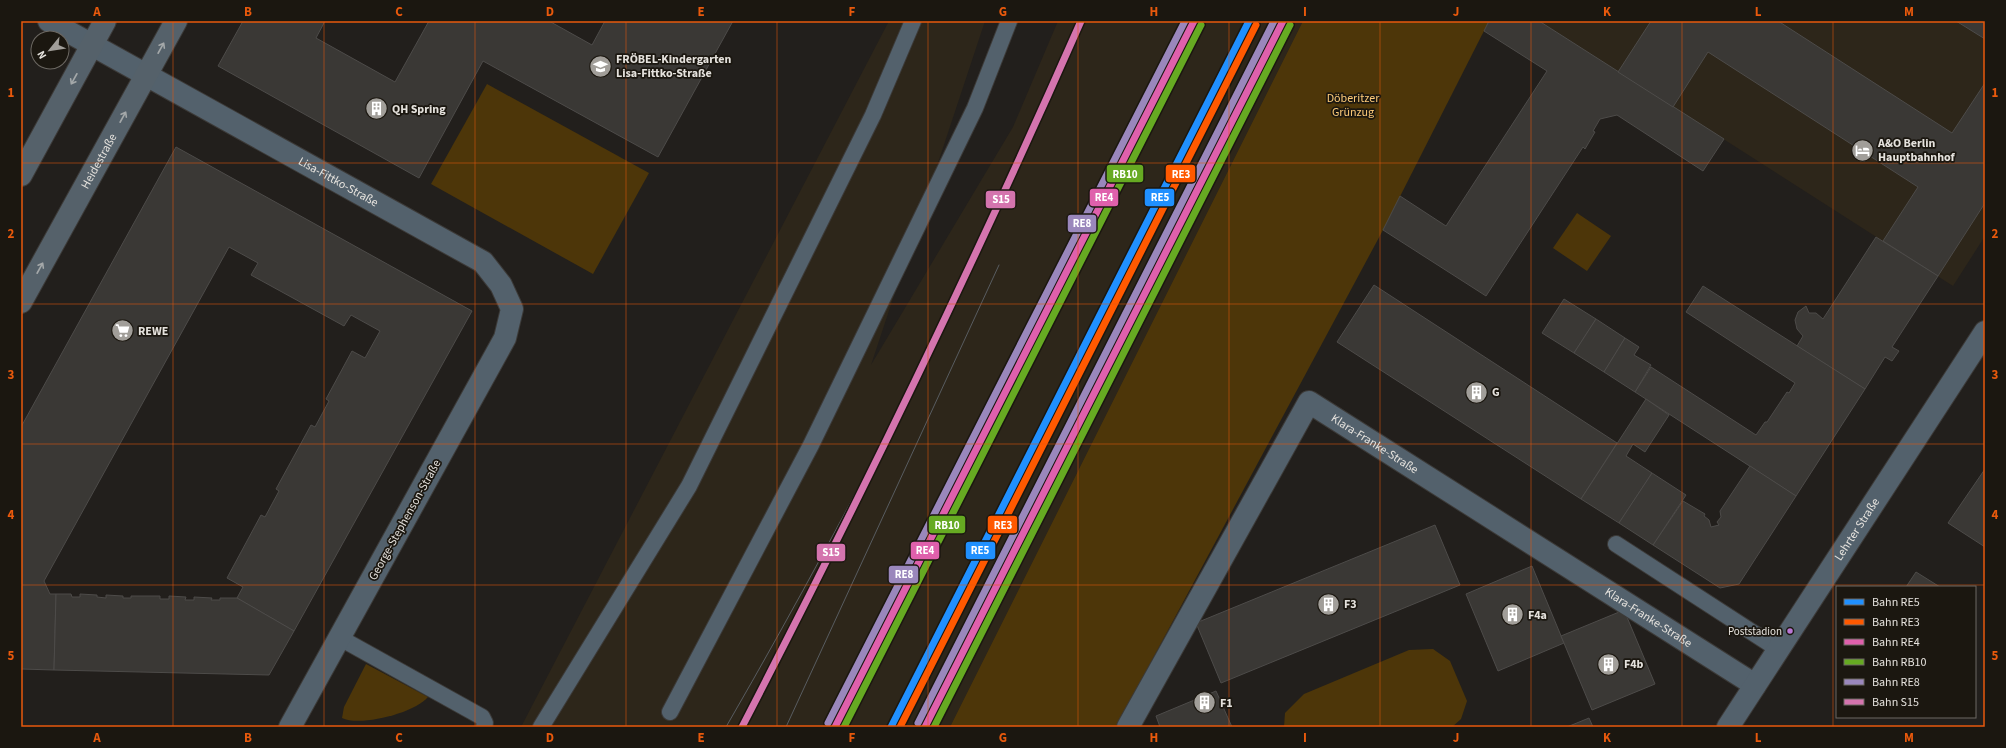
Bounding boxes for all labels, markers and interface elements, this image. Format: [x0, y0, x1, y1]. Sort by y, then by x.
text: A [92, 3, 101, 21]
text: B [244, 3, 252, 21]
text: C [395, 3, 403, 21]
text: D [546, 3, 554, 21]
text: E [697, 3, 705, 21]
text: F [849, 3, 856, 21]
text: G [999, 3, 1007, 21]
text: H [1150, 3, 1158, 21]
text: I [1303, 3, 1307, 21]
text: J [1453, 3, 1459, 21]
text: K [1603, 3, 1612, 21]
text: L [1755, 3, 1762, 21]
text: M [1904, 3, 1914, 21]
north arrow [30, 30, 70, 70]
one-way arrow [158, 42, 166, 54]
text: N [33, 48, 50, 62]
place label: FRÖBEL-Kindergarten Lisa-Fittko-Straße [616, 51, 732, 82]
school or university icon: FRÖBEL-Kindergarten Lisa-Fittko-Straße [587, 53, 613, 79]
one-way arrow [69, 73, 77, 85]
text: 1 [8, 84, 15, 102]
text: 1 [1992, 84, 1999, 102]
park label: Döberitzer Grünzug [1327, 90, 1380, 121]
building icon: QH Spring [363, 96, 389, 122]
place label: QH Spring [392, 101, 446, 118]
one-way arrow [120, 111, 127, 123]
street label: Heidestraße [77, 130, 121, 192]
place label: A&O Berlin Hauptbahnhof [1877, 135, 1956, 166]
hotel icon: A&O Berlin Hauptbahnhof [1850, 137, 1876, 163]
street label: Lisa-Fittko-Straße [295, 153, 382, 211]
line badge: RB10 [1106, 164, 1144, 183]
line badge: RE3 [1165, 164, 1196, 183]
text: RB10 [1112, 167, 1138, 182]
text: RE3 [1172, 167, 1190, 182]
line badge: RE4 [1089, 188, 1119, 207]
line badge: RE5 [1144, 188, 1175, 207]
line badge: S15 [985, 190, 1016, 209]
text: RE4 [1095, 190, 1113, 205]
text: RE5 [1151, 190, 1169, 205]
text: S15 [992, 192, 1010, 207]
line badge: RE8 [1067, 214, 1097, 233]
text: RE8 [1073, 216, 1091, 231]
text: 2 [8, 225, 15, 243]
text: 2 [1992, 225, 1999, 243]
one-way arrow [36, 262, 44, 274]
supermarket icon: REWE [109, 318, 135, 344]
place label: REWE [138, 323, 168, 340]
text: 3 [8, 366, 15, 384]
text: 3 [1992, 366, 1999, 384]
building icon: G [1464, 379, 1490, 405]
place label: G [1492, 384, 1500, 401]
street label: Klara-Franke-Straße [1328, 410, 1422, 478]
street label: George-Stephenson-Straße [365, 457, 445, 583]
street label: Lehrter Straße [1830, 494, 1883, 564]
text: 4 [8, 506, 15, 524]
text: 4 [1992, 506, 1999, 524]
line badge: RB10 [928, 515, 966, 534]
line badge: RE3 [987, 515, 1018, 534]
text: RB10 [934, 518, 960, 533]
text: RE3 [994, 518, 1012, 533]
line badge: RE4 [910, 541, 940, 560]
line badge: RE5 [965, 541, 996, 560]
line badge: S15 [816, 543, 846, 562]
text: RE4 [916, 543, 934, 558]
text: RE5 [971, 543, 989, 558]
text: S15 [822, 545, 840, 560]
line badge: RE8 [888, 565, 919, 584]
text: RE8 [895, 567, 913, 582]
street label: Klara-Franke-Straße [1602, 583, 1695, 651]
legend [1836, 586, 1976, 718]
building icon: F3 [1315, 591, 1341, 617]
text: Bahn RE5 [1872, 594, 1920, 611]
place label: F3 [1344, 596, 1357, 613]
building icon: F4a [1500, 602, 1526, 628]
place label: F4a [1528, 607, 1547, 624]
text: Bahn RE3 [1872, 614, 1920, 631]
place label: Poststadion [1728, 624, 1782, 639]
marker: Poststadion [1785, 626, 1795, 636]
text: Bahn RE4 [1872, 634, 1920, 651]
text: 5 [8, 647, 15, 665]
text: 5 [1992, 647, 1999, 665]
building icon: F4b [1596, 651, 1622, 677]
text: Bahn RB10 [1872, 654, 1926, 671]
place label: F4b [1624, 656, 1644, 673]
text: Bahn RE8 [1872, 674, 1920, 691]
building icon: F1 [1191, 690, 1217, 716]
text: Bahn S15 [1872, 694, 1919, 711]
place label: F1 [1220, 695, 1233, 712]
text: A [92, 729, 101, 747]
text: B [244, 729, 252, 747]
text: C [395, 729, 403, 747]
text: D [546, 729, 554, 747]
text: E [697, 729, 705, 747]
text: F [849, 729, 856, 747]
text: G [999, 729, 1007, 747]
text: H [1150, 729, 1158, 747]
text: I [1303, 729, 1307, 747]
text: J [1453, 729, 1459, 747]
text: K [1603, 729, 1612, 747]
text: L [1755, 729, 1762, 747]
text: M [1904, 729, 1914, 747]

